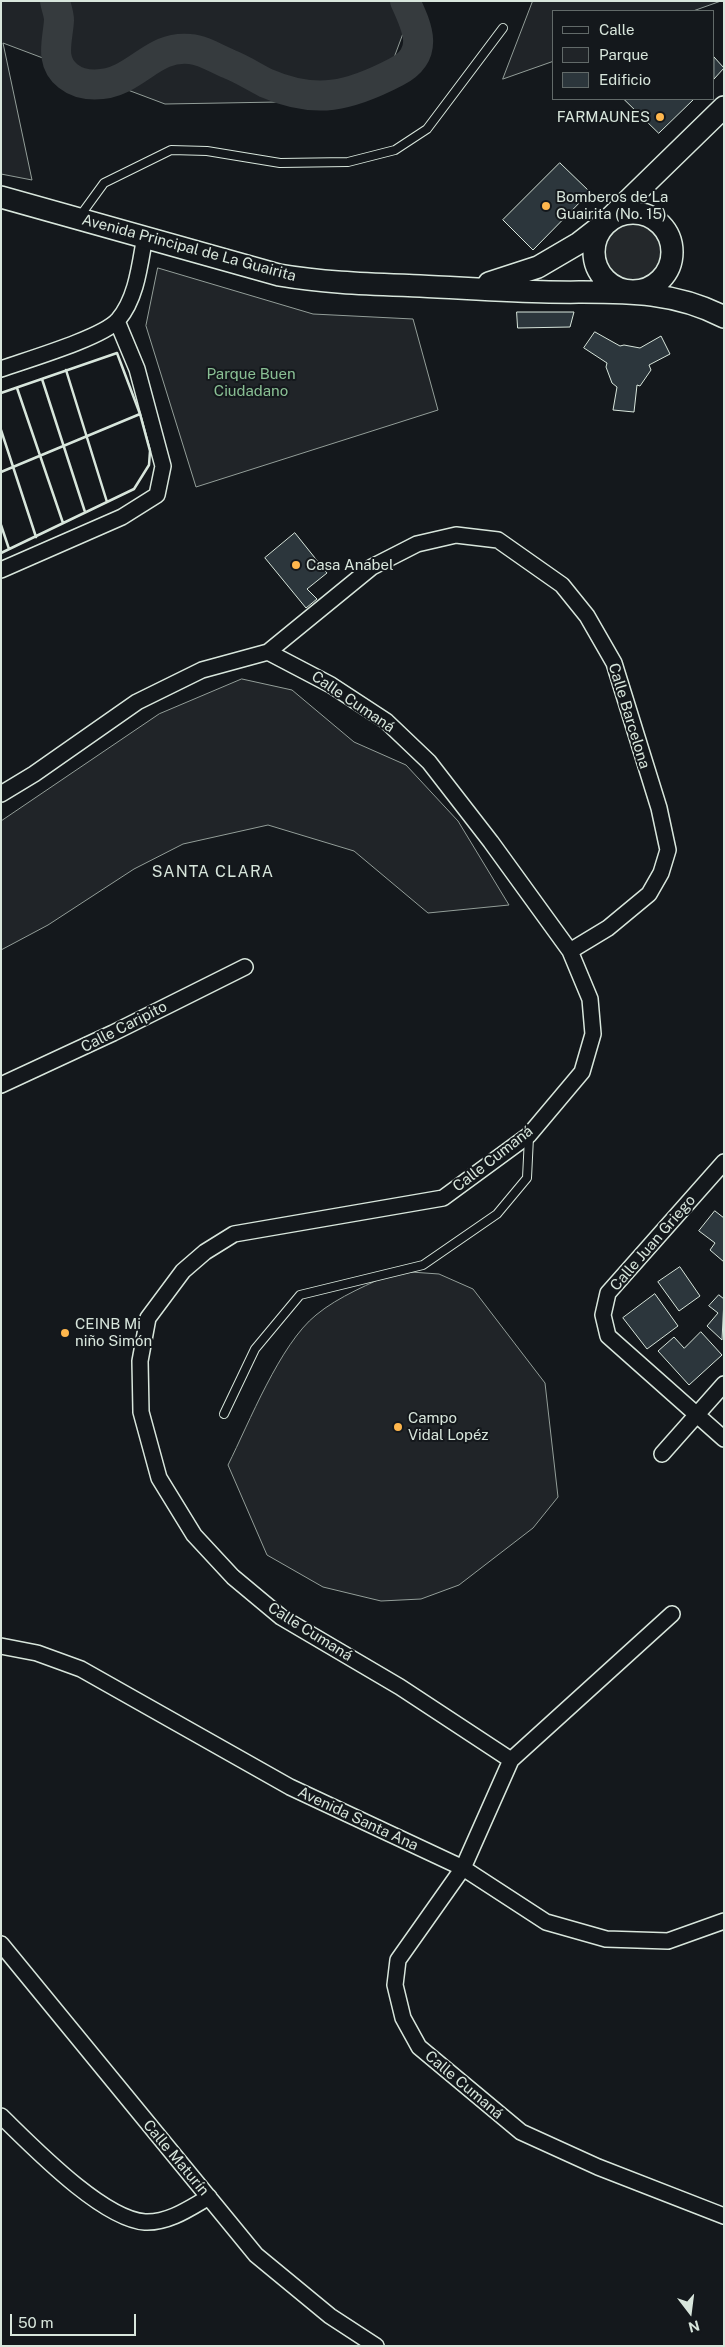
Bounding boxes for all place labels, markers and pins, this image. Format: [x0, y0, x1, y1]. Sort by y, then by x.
place label: FARMAUNES [557, 108, 650, 126]
marker: FARMAUNES [654, 111, 666, 123]
place label: Bomberos de La Guairita (No. 15) [556, 188, 668, 223]
marker: Bomberos de La Guairita (No. 15) [540, 200, 552, 212]
place label: Casa Anabel [306, 556, 394, 574]
marker: Casa Anabel [290, 559, 302, 571]
place label: CEINB Mi niño Simón [75, 1315, 152, 1350]
marker: CEINB Mi niño Simón [59, 1327, 71, 1339]
place label: Campo Vidal Lopéz [408, 1409, 489, 1444]
marker: Campo Vidal Lopéz [392, 1421, 404, 1433]

